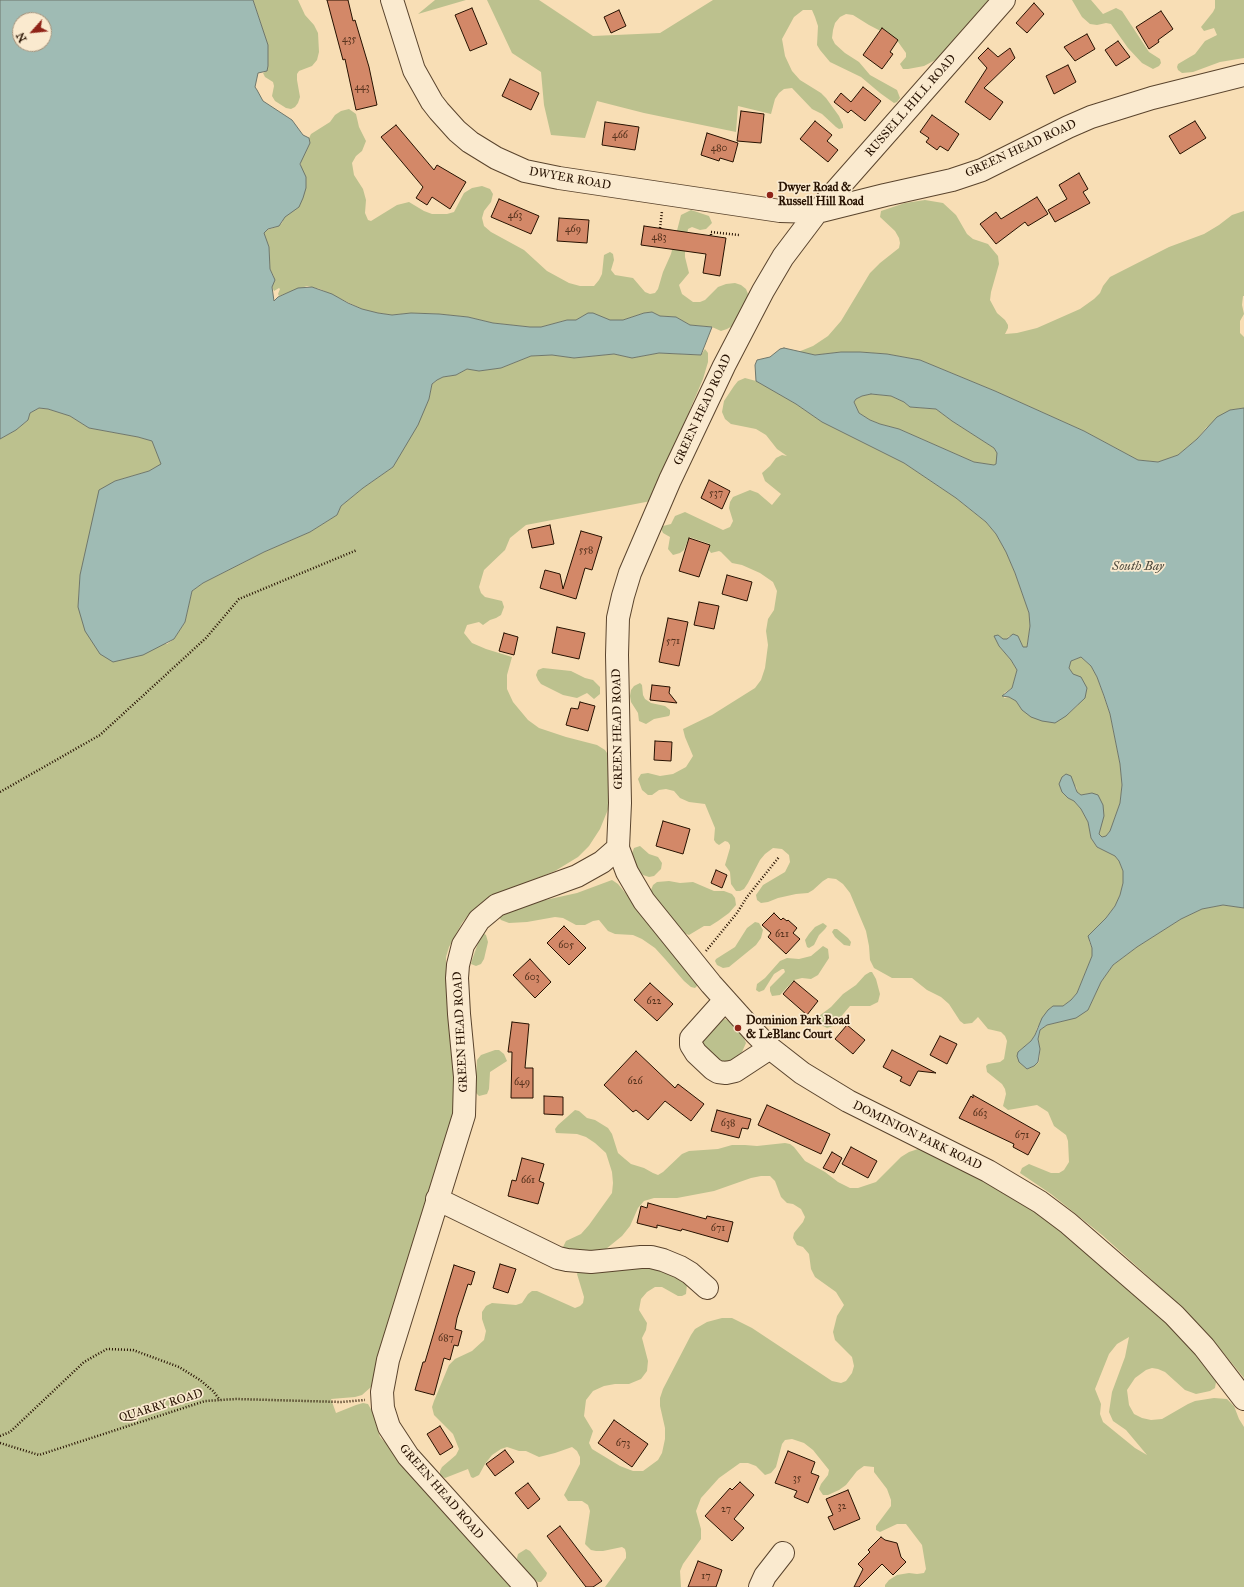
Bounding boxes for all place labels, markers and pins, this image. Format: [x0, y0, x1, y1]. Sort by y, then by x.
place label: Dwyer Road & Russell Hill Road [778, 181, 864, 209]
marker: Dwyer Road & Russell Hill Road [765, 190, 775, 200]
place label: Dominion Park Road & LeBlanc Court [746, 1014, 850, 1042]
marker: Dominion Park Road & LeBlanc Court [733, 1023, 743, 1033]

